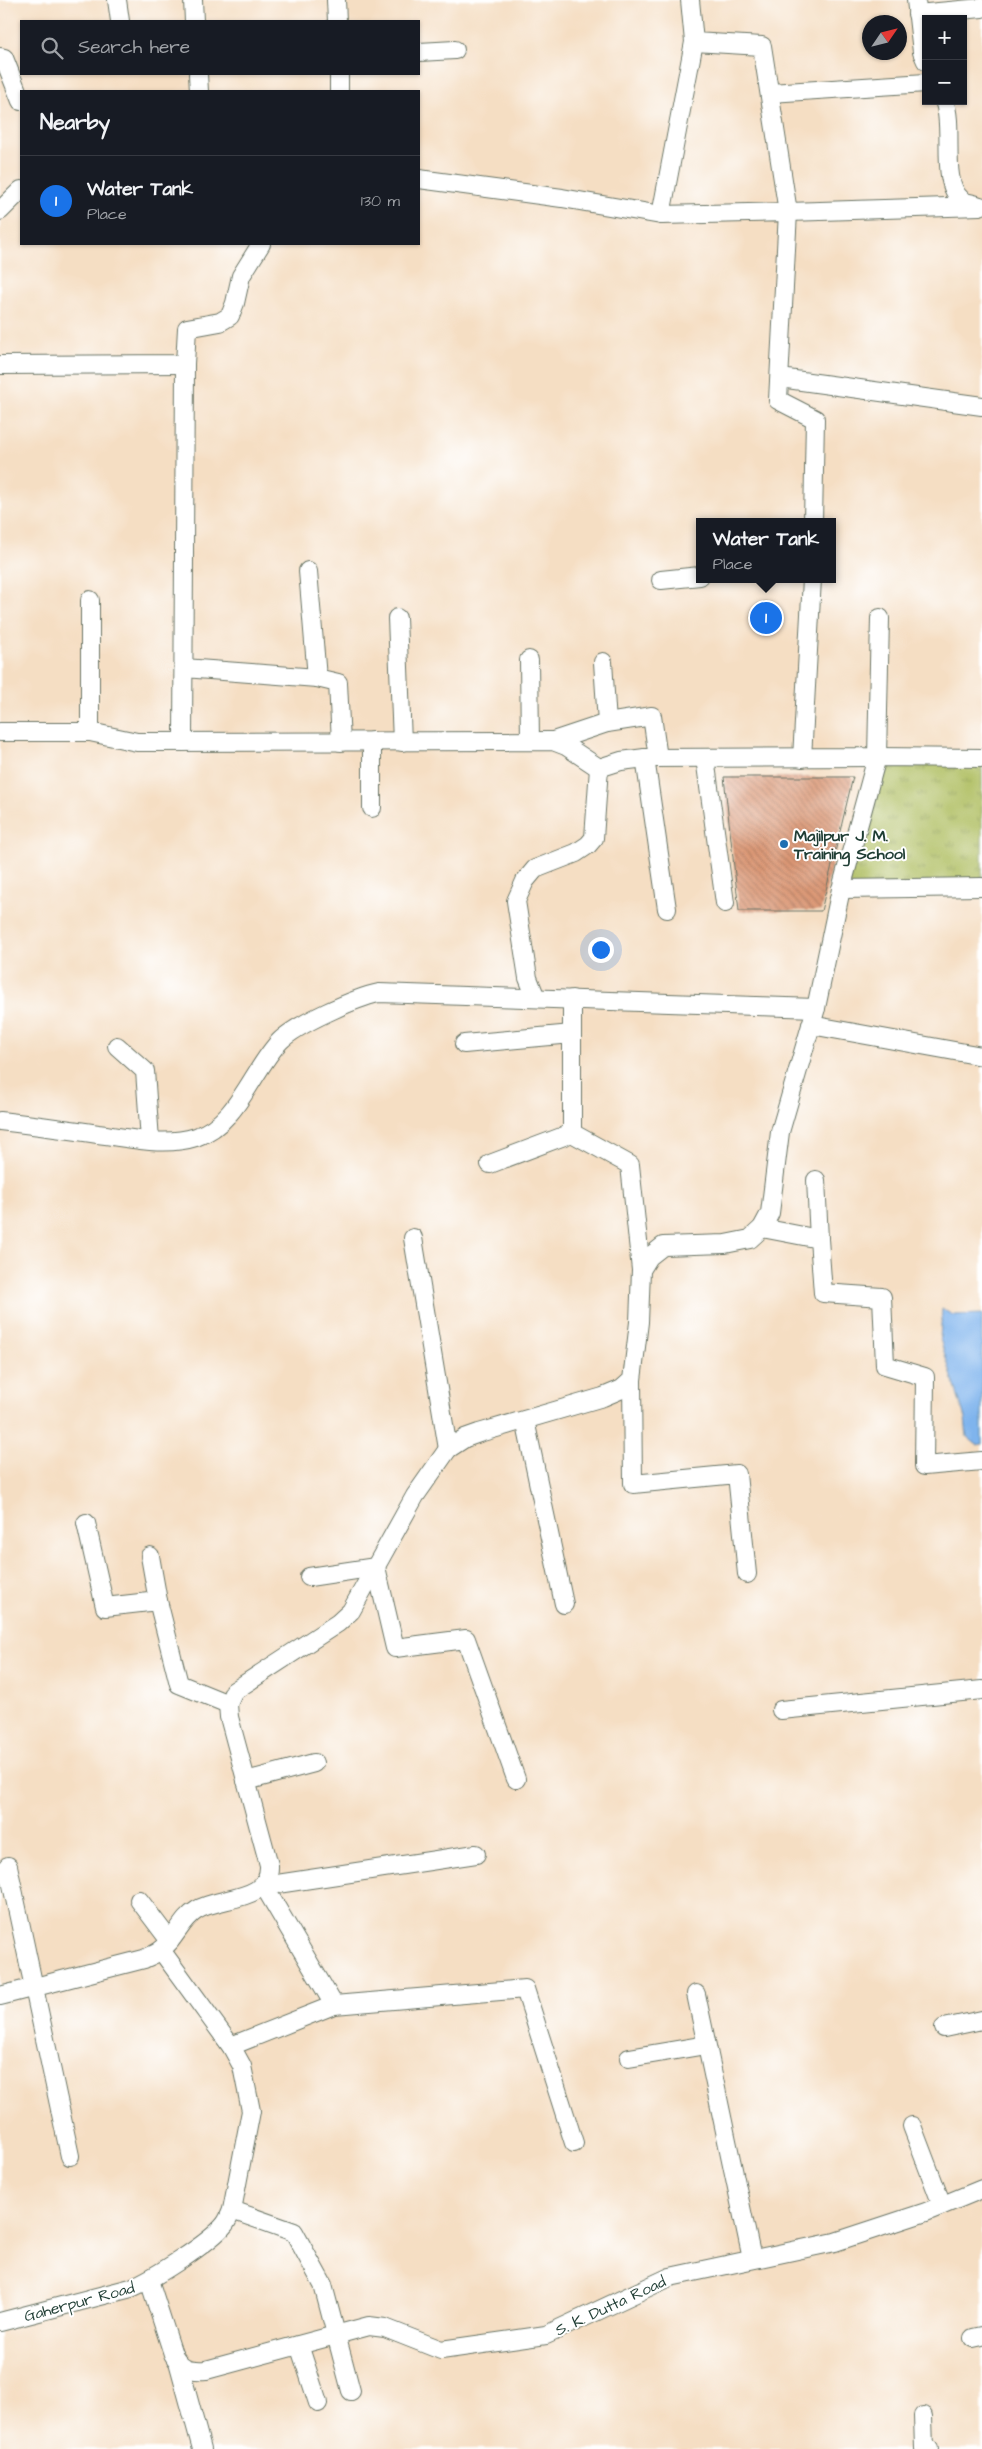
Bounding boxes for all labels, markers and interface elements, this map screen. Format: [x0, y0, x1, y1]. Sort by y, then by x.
north arrow [862, 15, 907, 60]
map controls [922, 15, 967, 105]
button: + [922, 15, 967, 60]
search box [20, 20, 420, 75]
icon: search [38, 34, 66, 62]
text: Search here [78, 34, 190, 61]
button: − [922, 60, 967, 105]
text: Nearby [40, 108, 110, 137]
text: Water Tank [87, 176, 193, 203]
text: 1 [55, 190, 57, 212]
text: 130 m [361, 190, 400, 212]
text: Place [87, 203, 127, 225]
popup [696, 518, 836, 583]
text: Water Tank [713, 526, 819, 553]
text: Place [713, 553, 753, 575]
pin: 1 [750, 599, 782, 637]
place label: Majilpur J. M. Training School [793, 825, 906, 867]
marker: Majilpur J. M. Training School [778, 838, 790, 850]
your location [588, 937, 614, 963]
street label: S. K. Dutta Road [551, 2271, 669, 2341]
street label: Gaherpur Road [22, 2277, 137, 2327]

